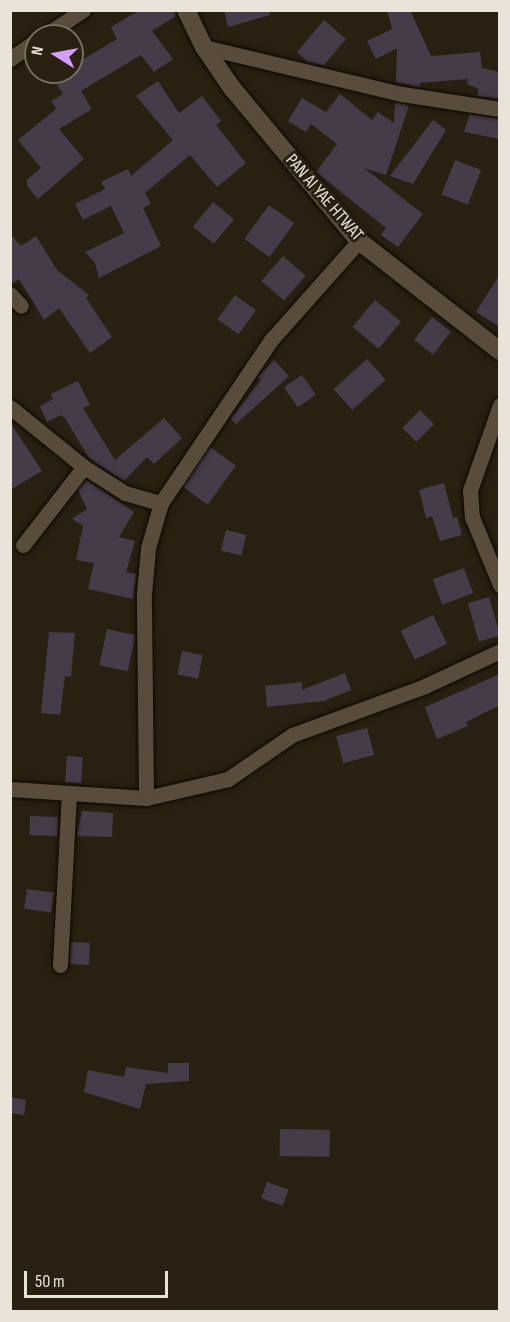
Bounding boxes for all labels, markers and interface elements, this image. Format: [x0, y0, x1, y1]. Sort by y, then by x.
north arrow [24, 24, 84, 84]
text: N [28, 45, 48, 57]
street label: PAN AI YAE HTWAT [280, 150, 368, 246]
scale bar [27, 1259, 171, 1297]
text: 50 m [35, 1271, 65, 1292]

